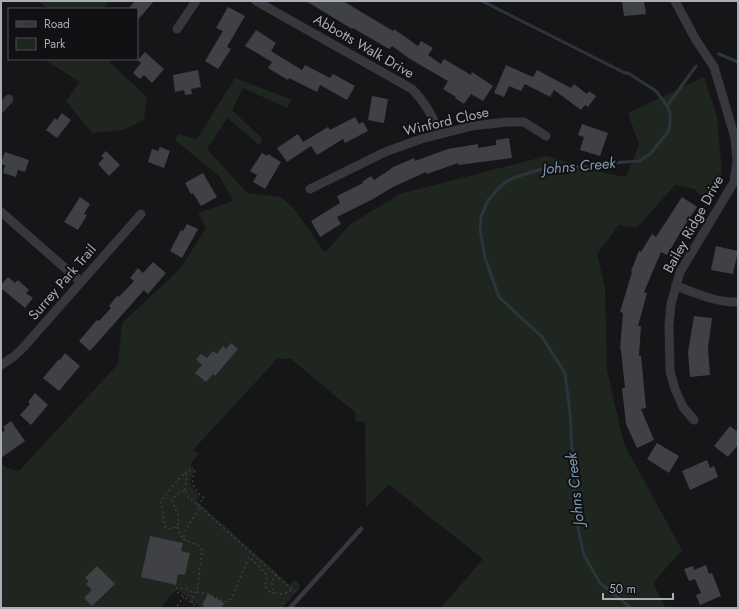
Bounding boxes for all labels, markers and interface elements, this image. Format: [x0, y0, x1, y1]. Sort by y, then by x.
legend [8, 8, 138, 60]
street label: Abbotts Walk Drive [310, 9, 418, 83]
text: Road [44, 15, 70, 33]
text: Park [44, 35, 66, 53]
street label: Winford Close [401, 101, 491, 141]
water label: Johns Creek [539, 152, 617, 180]
street label: Bailey Ridge Drive [658, 172, 728, 276]
street label: Surrey Park Trail [23, 240, 101, 324]
water label: Johns Creek [560, 451, 590, 530]
scale bar [603, 575, 673, 601]
text: 50 m [609, 580, 636, 598]

